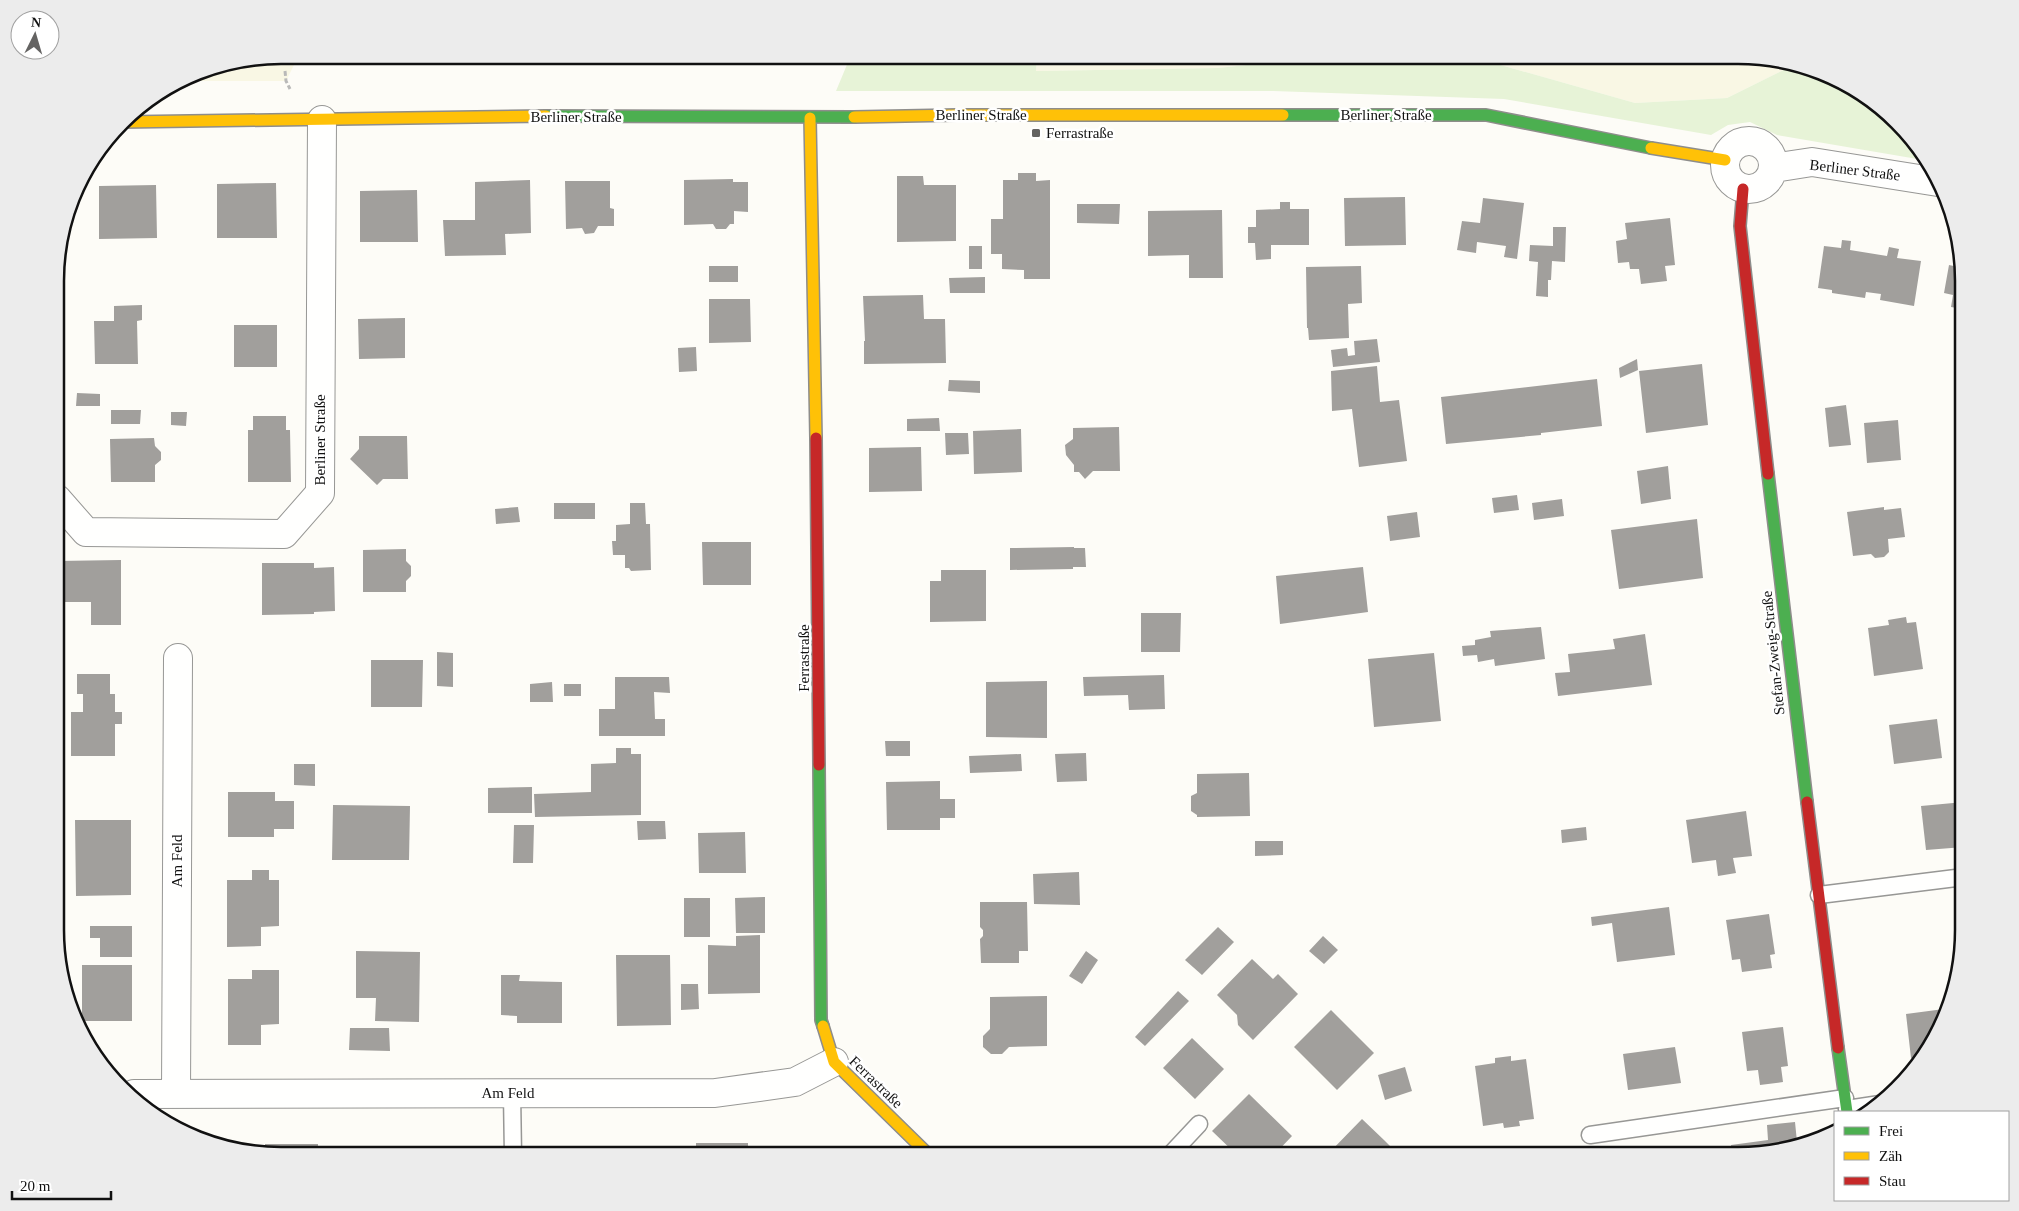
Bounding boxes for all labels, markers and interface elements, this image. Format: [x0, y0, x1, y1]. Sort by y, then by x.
north arrow [10, 10, 60, 60]
text: N [30, 15, 42, 30]
street label: Berliner Straße [935, 107, 1027, 123]
street label: Berliner Straße [1340, 107, 1432, 123]
street label: Berliner Straße [530, 109, 622, 125]
place label: Ferrastraße [1046, 125, 1114, 141]
marker: Ferrastraße [1030, 127, 1042, 139]
street label: Berliner Straße [1809, 157, 1902, 184]
street label: Berliner Straße [312, 394, 328, 486]
street label: Stefan-Zweig-Straße [1758, 590, 1787, 716]
street label: Ferrastraße [796, 624, 812, 692]
street label: Am Feld [169, 834, 185, 887]
street label: Ferrastraße [846, 1053, 906, 1111]
street label: Am Feld [482, 1085, 535, 1101]
legend [1834, 1111, 2009, 1201]
text: Frei [1879, 1123, 1903, 1139]
text: Zäh [1879, 1148, 1903, 1164]
scale bar [12, 1168, 111, 1200]
text: Stau [1879, 1173, 1906, 1189]
text: 20 m [20, 1178, 51, 1194]

